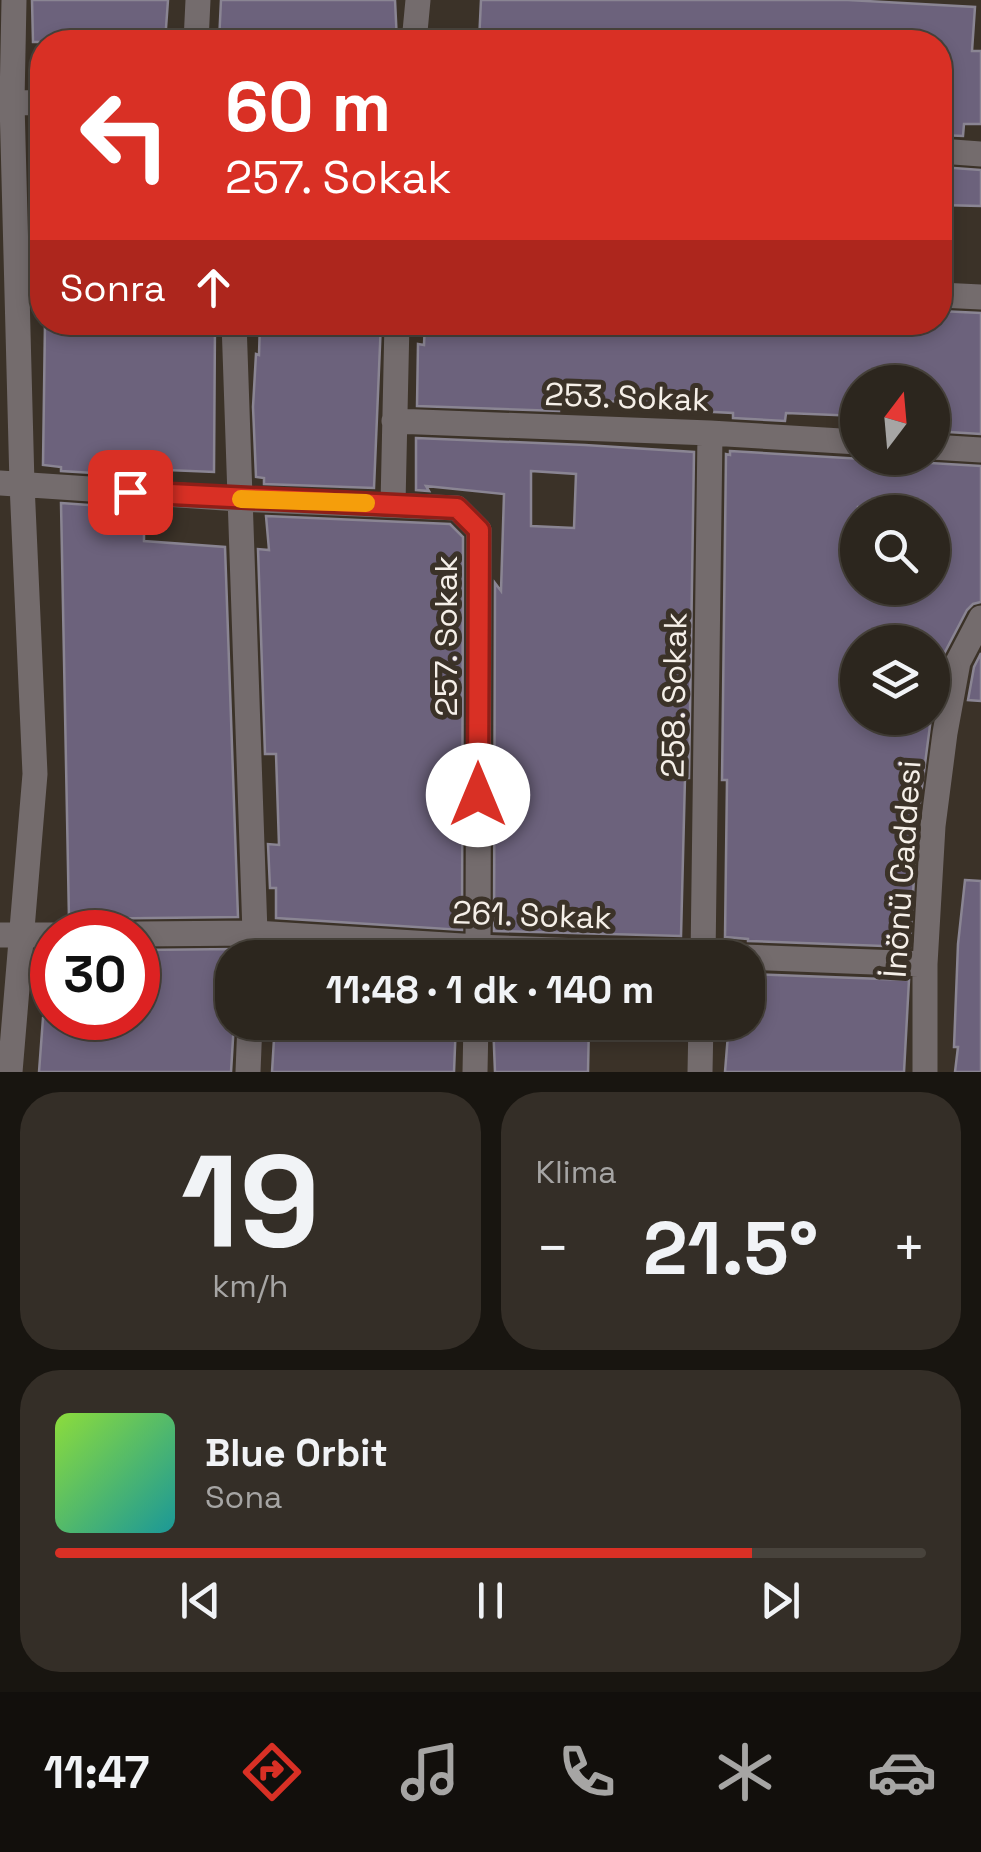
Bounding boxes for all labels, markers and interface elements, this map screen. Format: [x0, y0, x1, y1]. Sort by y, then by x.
text: 60 m [225, 62, 391, 151]
icon: left [60, 70, 190, 200]
text: 257. Sokak [225, 149, 452, 206]
icon: ahead [186, 260, 241, 315]
text: Sonra [60, 264, 166, 312]
north arrow [840, 365, 950, 475]
map controls [840, 365, 950, 735]
street label: 253. Sokak [544, 374, 710, 420]
pin [88, 450, 173, 535]
icon: arrive [103, 465, 158, 520]
button: search [840, 495, 950, 605]
street label: 257. Sokak [426, 555, 466, 717]
street label: 258. Sokak [653, 612, 695, 778]
button: layers [840, 625, 950, 735]
position arrow [426, 743, 530, 847]
street label: İnönü Caddesi [874, 759, 930, 979]
street label: 261. Sokak [452, 892, 612, 938]
speed limit sign: 30 [30, 910, 160, 1040]
text: 11:48 · 1 dk · 140 m [326, 966, 654, 1014]
text: 19 [181, 1118, 320, 1284]
text: Klima [536, 1152, 617, 1192]
text: 21.5° [643, 1200, 818, 1296]
text: − [536, 1213, 570, 1283]
text: + [892, 1213, 926, 1283]
text: km/h [212, 1266, 288, 1306]
text: Blue Orbit [205, 1429, 388, 1477]
text: Sona [205, 1477, 282, 1517]
icon: previous [173, 1573, 228, 1628]
icon: pause [463, 1573, 518, 1628]
icon: next [753, 1573, 808, 1628]
icon: directions [237, 1737, 307, 1807]
icon: music [395, 1737, 465, 1807]
icon: phone [552, 1737, 622, 1807]
icon: climate [710, 1737, 780, 1807]
icon: car [867, 1737, 937, 1807]
text: 11:47 [44, 1744, 150, 1801]

